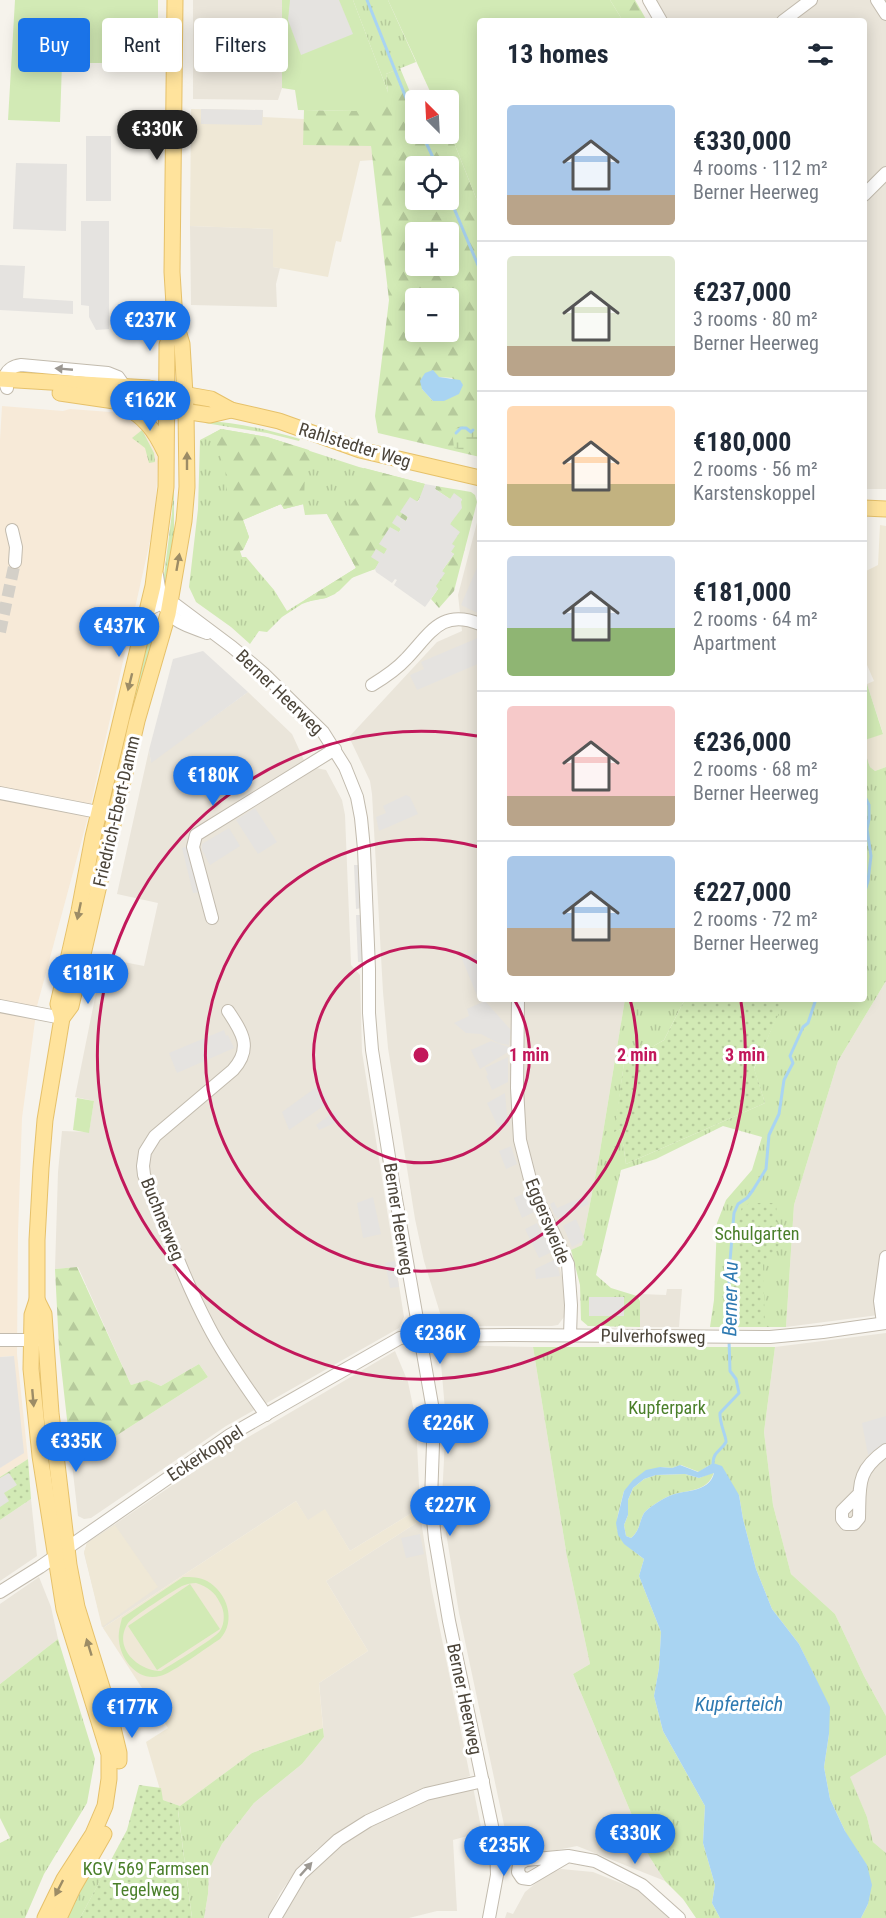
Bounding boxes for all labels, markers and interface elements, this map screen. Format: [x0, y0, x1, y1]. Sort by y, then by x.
chip: Buy [18, 18, 90, 72]
chip: Rent [102, 18, 182, 72]
chip: Filters [194, 18, 288, 72]
icon: filters [804, 38, 837, 71]
text: 13 homes [507, 39, 609, 69]
north arrow [405, 90, 459, 144]
map controls [405, 90, 459, 342]
pin: €330K [115, 110, 199, 161]
text: €330K [131, 117, 183, 141]
text: €330,000 [693, 126, 791, 156]
icon: home [555, 129, 627, 201]
button: locate [405, 156, 459, 210]
text: 4 rooms · 112 m² [693, 156, 828, 180]
text: Berner Heerweg [693, 180, 819, 204]
button: + [405, 222, 459, 276]
text: €237,000 [693, 277, 791, 307]
icon: home [555, 280, 627, 352]
button: − [405, 288, 459, 342]
pin: €237K [108, 301, 192, 352]
text: 3 rooms · 80 m² [693, 307, 818, 331]
text: €237K [124, 308, 176, 332]
text: Berner Heerweg [693, 331, 819, 355]
one-way arrow [54, 364, 73, 374]
pin: €162K [108, 381, 192, 432]
text: €162K [124, 388, 176, 412]
street label: Rahlstedter Weg [296, 418, 414, 472]
text: €180,000 [693, 427, 791, 457]
icon: home [555, 430, 627, 502]
one-way arrow [182, 452, 192, 471]
text: 2 rooms · 56 m² [693, 457, 818, 481]
text: Karstenskoppel [693, 481, 816, 505]
one-way arrow [174, 553, 183, 572]
text: €181,000 [693, 577, 791, 607]
icon: home [555, 580, 627, 652]
pin: €437K [77, 607, 161, 658]
text: 2 rooms · 64 m² [693, 607, 818, 631]
text: €437K [93, 614, 145, 638]
text: Apartment [693, 631, 777, 655]
street label: Berner Heerweg [232, 645, 328, 739]
one-way arrow [125, 673, 135, 692]
text: €236,000 [693, 727, 791, 757]
icon: home [555, 730, 627, 802]
street label: Friedrich-Ebert-Damm [88, 733, 144, 889]
pin: €180K [171, 756, 255, 807]
text: 2 rooms · 68 m² [693, 757, 818, 781]
text: €180K [187, 763, 239, 787]
text: Berner Heerweg [693, 781, 819, 805]
text: €227,000 [693, 877, 791, 907]
icon: home [555, 880, 627, 952]
one-way arrow [74, 901, 84, 920]
text: 2 rooms · 72 m² [693, 907, 818, 931]
text: Berner Heerweg [693, 931, 819, 955]
pin: €181K [46, 954, 130, 1005]
text: €181K [62, 961, 114, 985]
text: 1 min [509, 1044, 549, 1065]
text: 2 min [617, 1044, 657, 1065]
text: 3 min [725, 1044, 765, 1065]
centre of rings [411, 1045, 431, 1065]
street label: Berner Heerweg [380, 1161, 418, 1277]
street label: Buchnerweg [137, 1175, 189, 1263]
street label: Eggersweide [521, 1175, 575, 1267]
park label: Schulgarten [714, 1223, 800, 1244]
water label: Berner Au [717, 1261, 743, 1337]
pin: €236K [398, 1314, 482, 1365]
text: €236K [414, 1321, 466, 1345]
street label: Pulverhofsweg [600, 1325, 706, 1347]
one-way arrow [29, 1388, 38, 1407]
park label: Kupferpark [628, 1397, 706, 1418]
pin: €226K [406, 1404, 490, 1455]
text: €226K [422, 1411, 474, 1435]
street label: Eckerkoppel [163, 1421, 247, 1485]
pin: €335K [34, 1422, 118, 1473]
text: €335K [50, 1429, 102, 1453]
pin: €227K [408, 1486, 492, 1537]
text: €227K [424, 1493, 476, 1517]
one-way arrow [84, 1637, 93, 1655]
street label: Berner Heerweg [443, 1641, 487, 1757]
pin: €177K [90, 1688, 174, 1739]
water label: Kupferteich [695, 1692, 783, 1716]
text: €177K [106, 1695, 158, 1719]
pin: €330K [593, 1814, 677, 1865]
text: €330K [609, 1821, 661, 1845]
pin: €235K [462, 1826, 546, 1877]
text: €235K [478, 1833, 530, 1857]
park label: KGV 569 Farmsen Tegelweg [83, 1858, 209, 1900]
one-way arrow [299, 1862, 312, 1877]
one-way arrow [54, 1880, 63, 1897]

